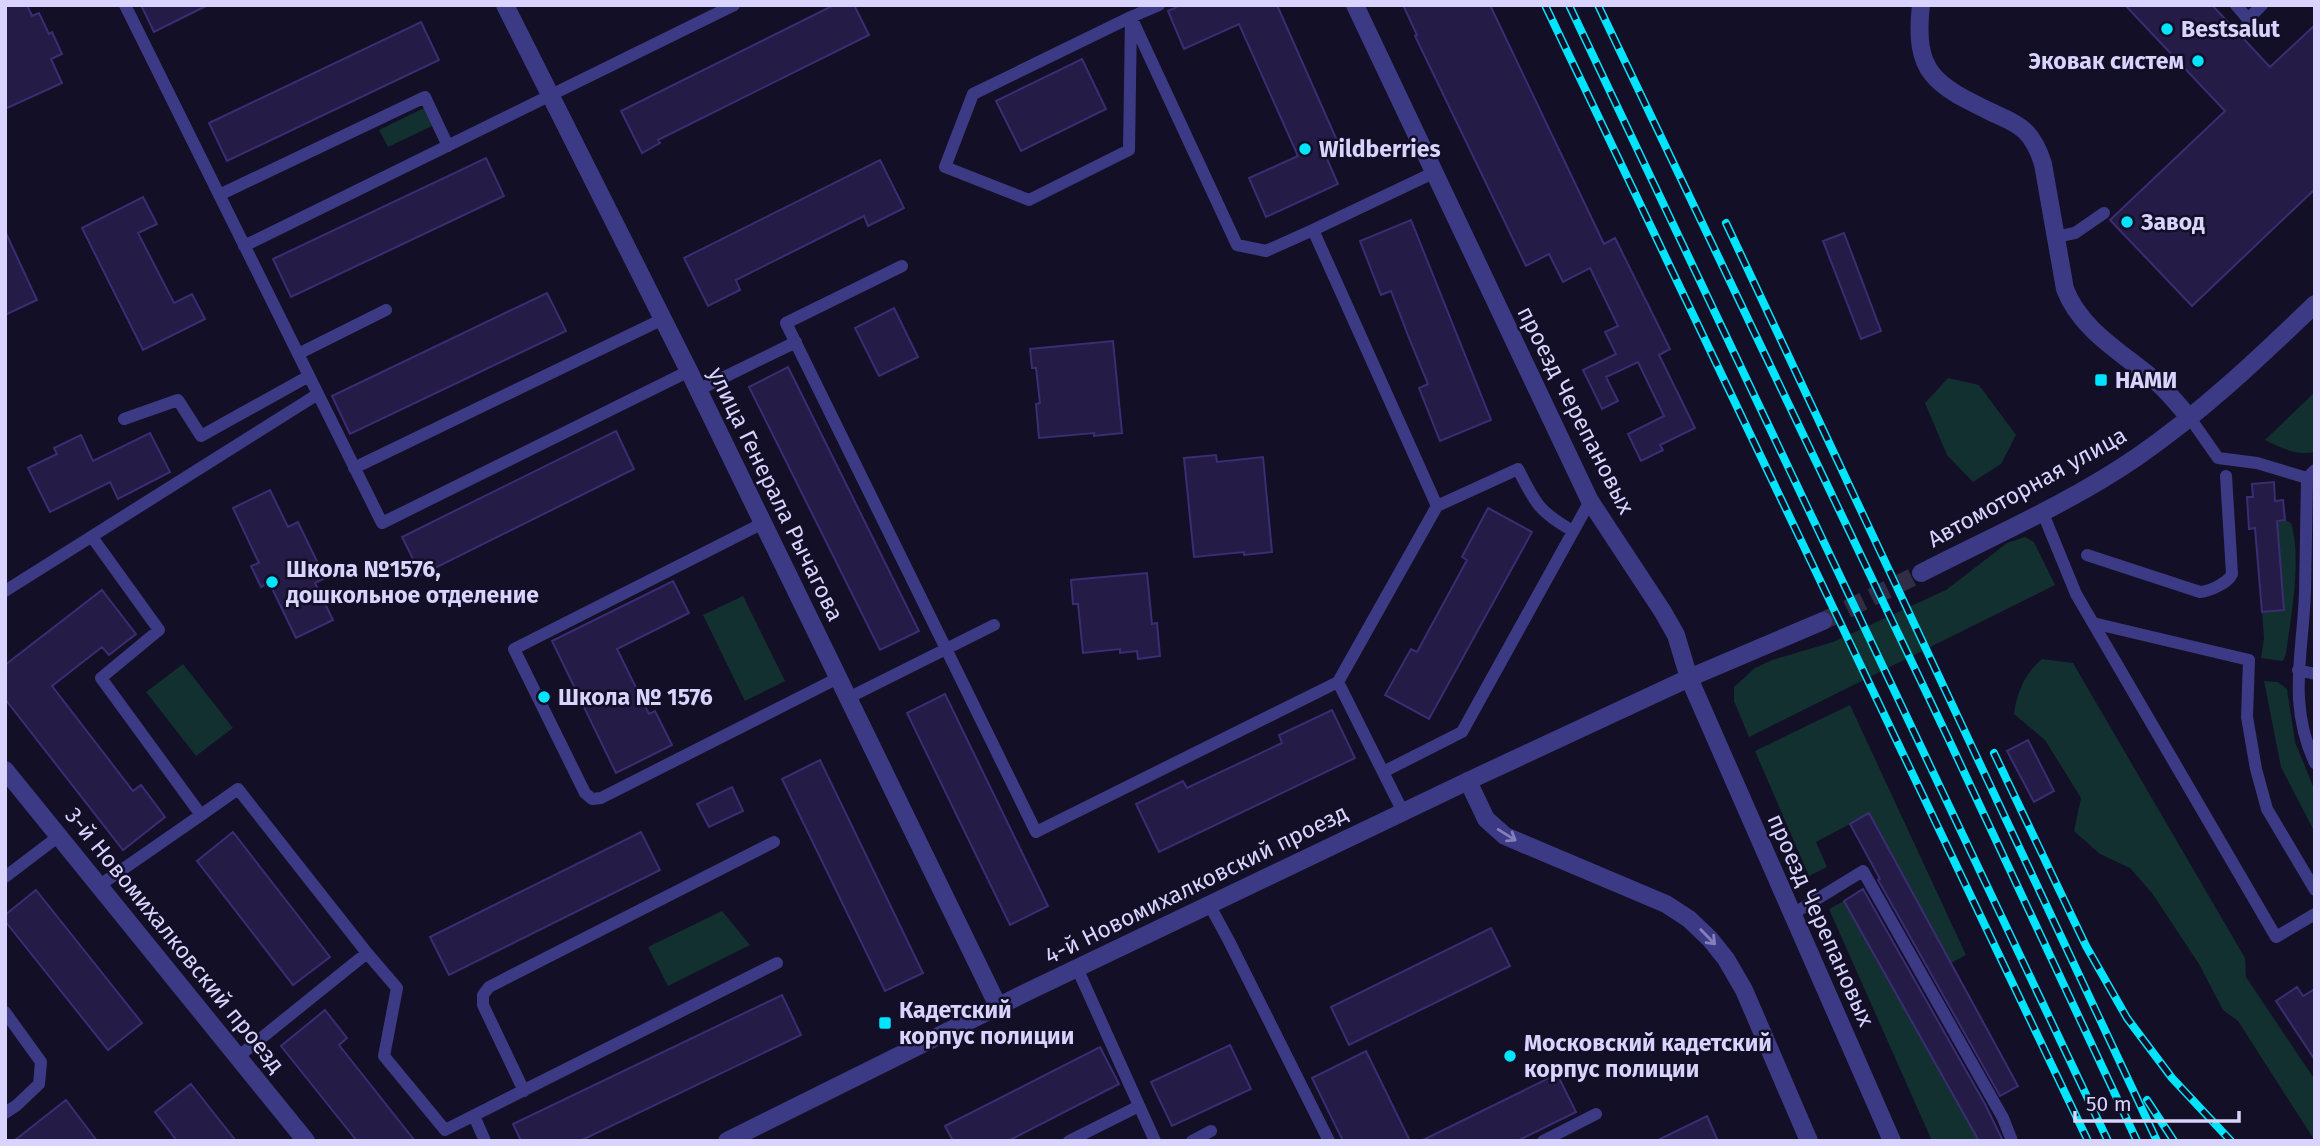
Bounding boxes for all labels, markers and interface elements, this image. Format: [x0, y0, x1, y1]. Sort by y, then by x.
place label: Bestsalut [2181, 15, 2281, 43]
marker: Bestsalut [2159, 21, 2175, 37]
place label: Эковак систем [2029, 47, 2184, 75]
marker: Эковак систем [2190, 53, 2206, 69]
place label: Wildberries [1319, 135, 1441, 163]
marker: Wildberries [1297, 141, 1313, 157]
place label: Завод [2140, 208, 2205, 236]
marker: Завод [2119, 214, 2135, 230]
street label: проезд Черепановых [1511, 301, 1641, 519]
street label: улица Генерала Рычагова [702, 362, 850, 626]
place label: НАМИ [2115, 366, 2177, 394]
marker: НАМИ [2093, 372, 2109, 388]
street label: Автомоторная улица [1923, 421, 2131, 553]
place label: Школа №1576, дошкольное отделение [286, 555, 539, 609]
marker: Школа №1576, дошкольное отделение [264, 574, 280, 590]
place label: Школа № 1576 [558, 683, 713, 711]
marker: Школа № 1576 [536, 689, 552, 705]
street label: 4-й Новомихалковский проезд [1040, 798, 1352, 970]
street label: 3-й Новомихалковский проезд [59, 802, 291, 1078]
street label: проезд Черепановых [1761, 809, 1881, 1031]
one-way arrow [1496, 828, 1516, 842]
one-way arrow [1699, 928, 1716, 945]
place label: Кадетский корпус полиции [899, 996, 1074, 1050]
marker: Кадетский корпус полиции [877, 1015, 893, 1031]
place label: Московский кадетский корпус полиции [1524, 1029, 1772, 1083]
marker: Московский кадетский корпус полиции [1502, 1048, 1518, 1064]
scale bar [2075, 1080, 2240, 1124]
text: 50 m [2086, 1091, 2132, 1117]

